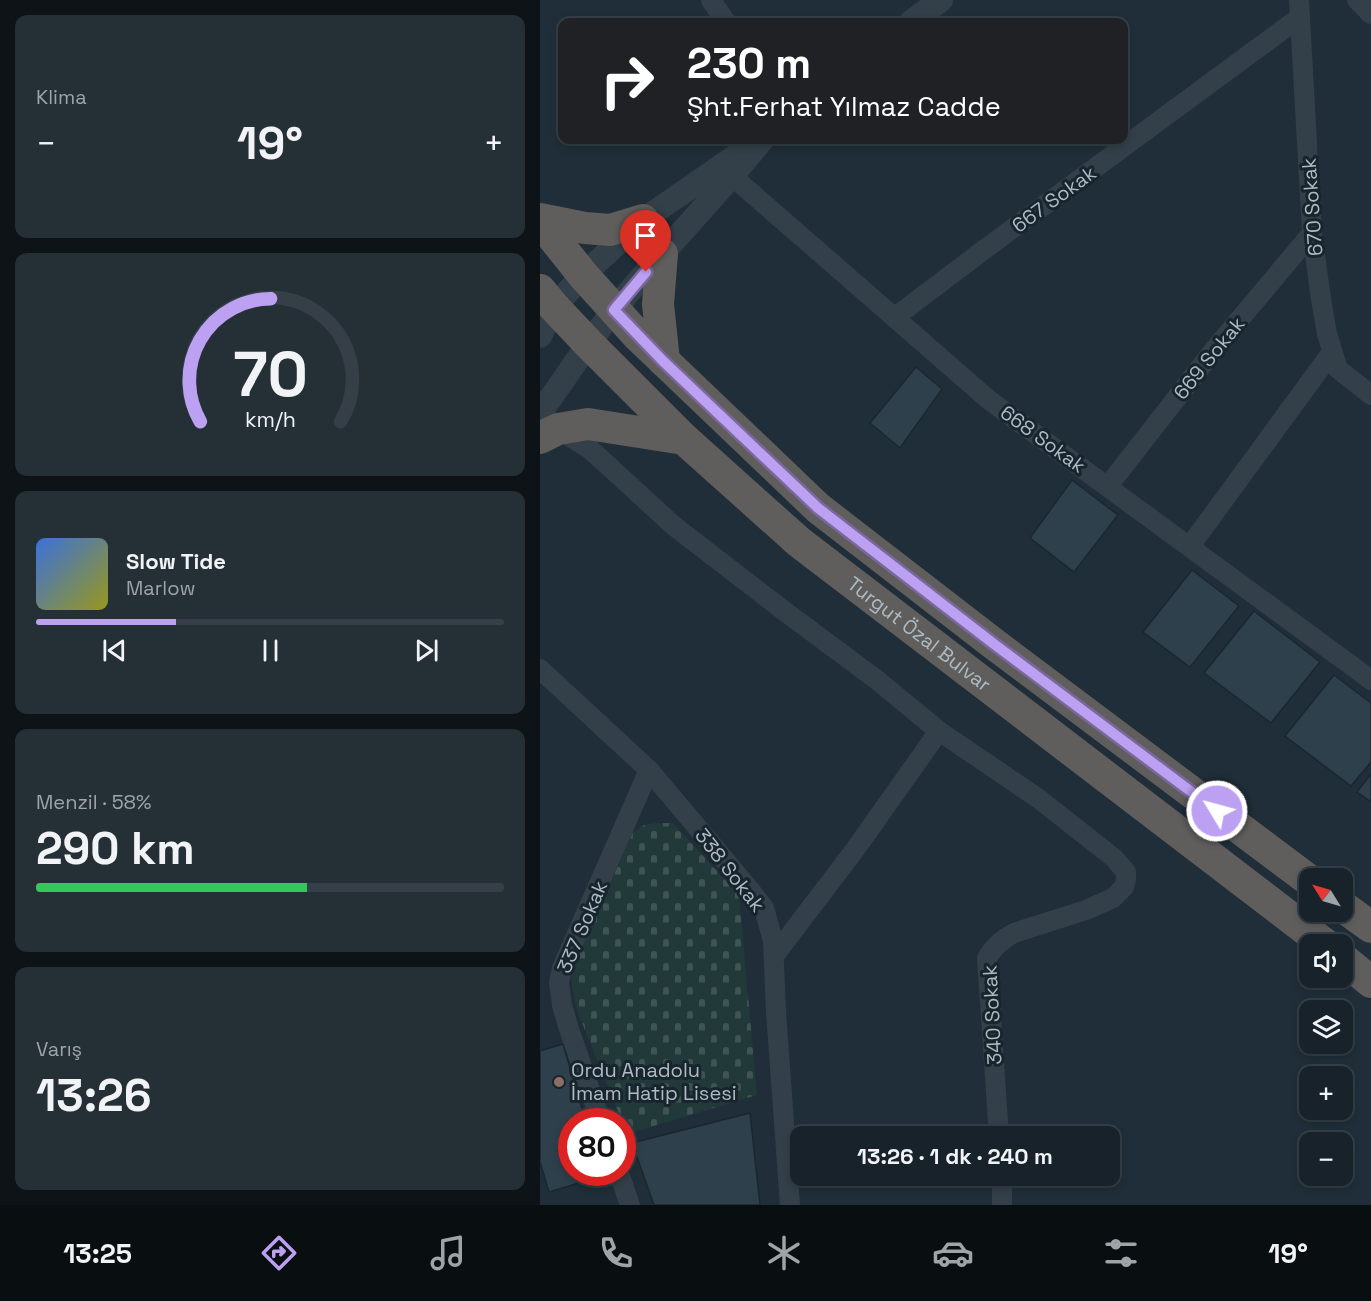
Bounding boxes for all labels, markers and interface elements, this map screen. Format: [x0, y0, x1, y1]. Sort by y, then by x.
text: 230 m [687, 37, 811, 90]
icon: right [588, 42, 666, 120]
text: Klima [36, 84, 87, 110]
text: Şht.Ferhat Yılmaz Cadde [687, 89, 1001, 124]
text: 19° [237, 115, 303, 172]
text: − [36, 123, 56, 165]
text: + [484, 123, 504, 165]
street label: 670 Sokak [1296, 157, 1328, 257]
street label: 667 Sokak [1007, 160, 1101, 238]
pin [620, 210, 671, 272]
icon: arrive [629, 219, 662, 252]
street label: 669 Sokak [1168, 311, 1250, 405]
text: 70 [233, 335, 307, 414]
street label: 668 Sokak [995, 399, 1091, 479]
text: km/h [244, 406, 296, 433]
text: Slow Tide [126, 547, 226, 575]
street label: Turgut Özal Bulvar [842, 571, 996, 697]
text: Marlow [126, 575, 195, 601]
icon: previous [98, 634, 131, 667]
icon: pause [254, 634, 287, 667]
icon: next [410, 634, 443, 667]
position arrow [1185, 779, 1249, 843]
text: Menzil · 58% [36, 789, 152, 815]
text: 290 km [36, 820, 195, 877]
street label: 338 Sokak [689, 823, 771, 917]
north arrow [1299, 868, 1353, 922]
map controls [1299, 868, 1353, 1186]
street label: 337 Sokak [551, 877, 613, 977]
button: sound [1299, 934, 1353, 988]
street label: 340 Sokak [976, 964, 1008, 1066]
button: layers [1299, 1000, 1353, 1054]
text: Varış [36, 1036, 82, 1062]
place label: Ordu Anadolu İmam Hatip Lisesi [571, 1057, 737, 1106]
button: + [1299, 1066, 1353, 1120]
text: 13:26 [36, 1067, 152, 1124]
marker: Ordu Anadolu İmam Hatip Lisesi [552, 1075, 566, 1089]
speed limit sign: 80 [558, 1108, 636, 1186]
button: − [1299, 1132, 1353, 1186]
text: 13:26 · 1 dk · 240 m [857, 1142, 1053, 1170]
icon: directions [258, 1232, 300, 1274]
icon: music [427, 1232, 469, 1274]
icon: phone [595, 1232, 637, 1274]
icon: climate [763, 1232, 805, 1274]
icon: car [932, 1232, 974, 1274]
icon: filters [1100, 1232, 1142, 1274]
text: 13:25 [63, 1236, 132, 1271]
text: 19° [1268, 1236, 1308, 1271]

